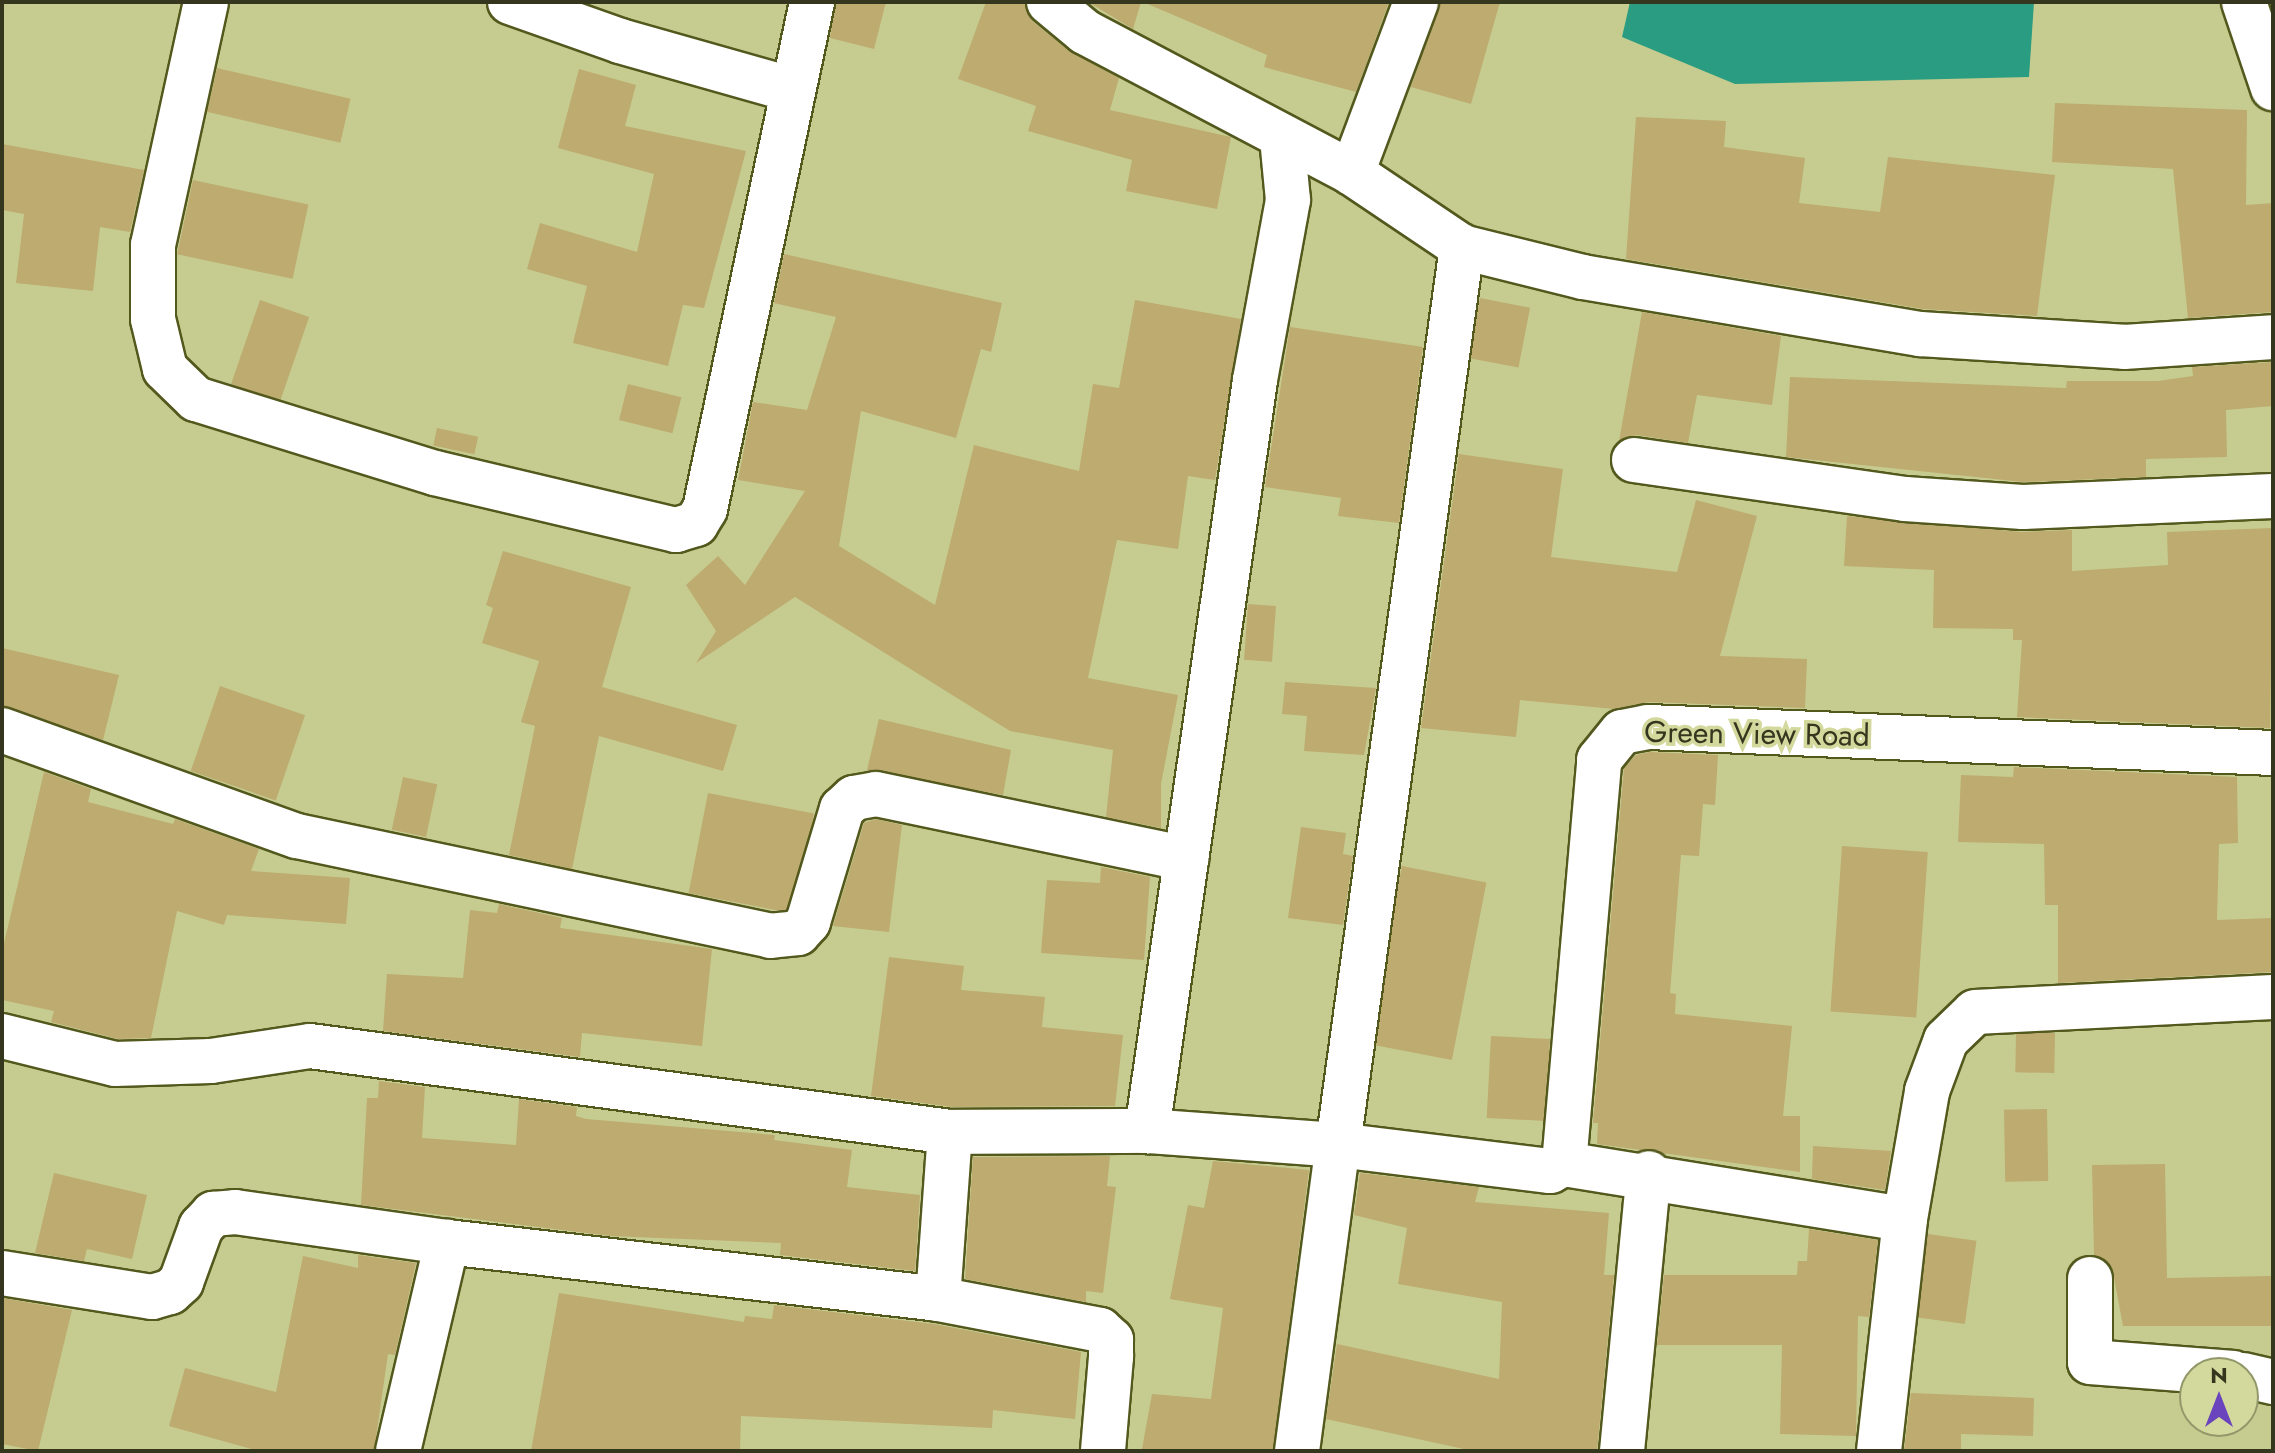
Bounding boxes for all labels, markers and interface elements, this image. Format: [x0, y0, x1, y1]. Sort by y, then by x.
street label: Green View Road [1644, 714, 1870, 754]
north arrow [2179, 1357, 2259, 1437]
text: N [2210, 1359, 2228, 1391]

